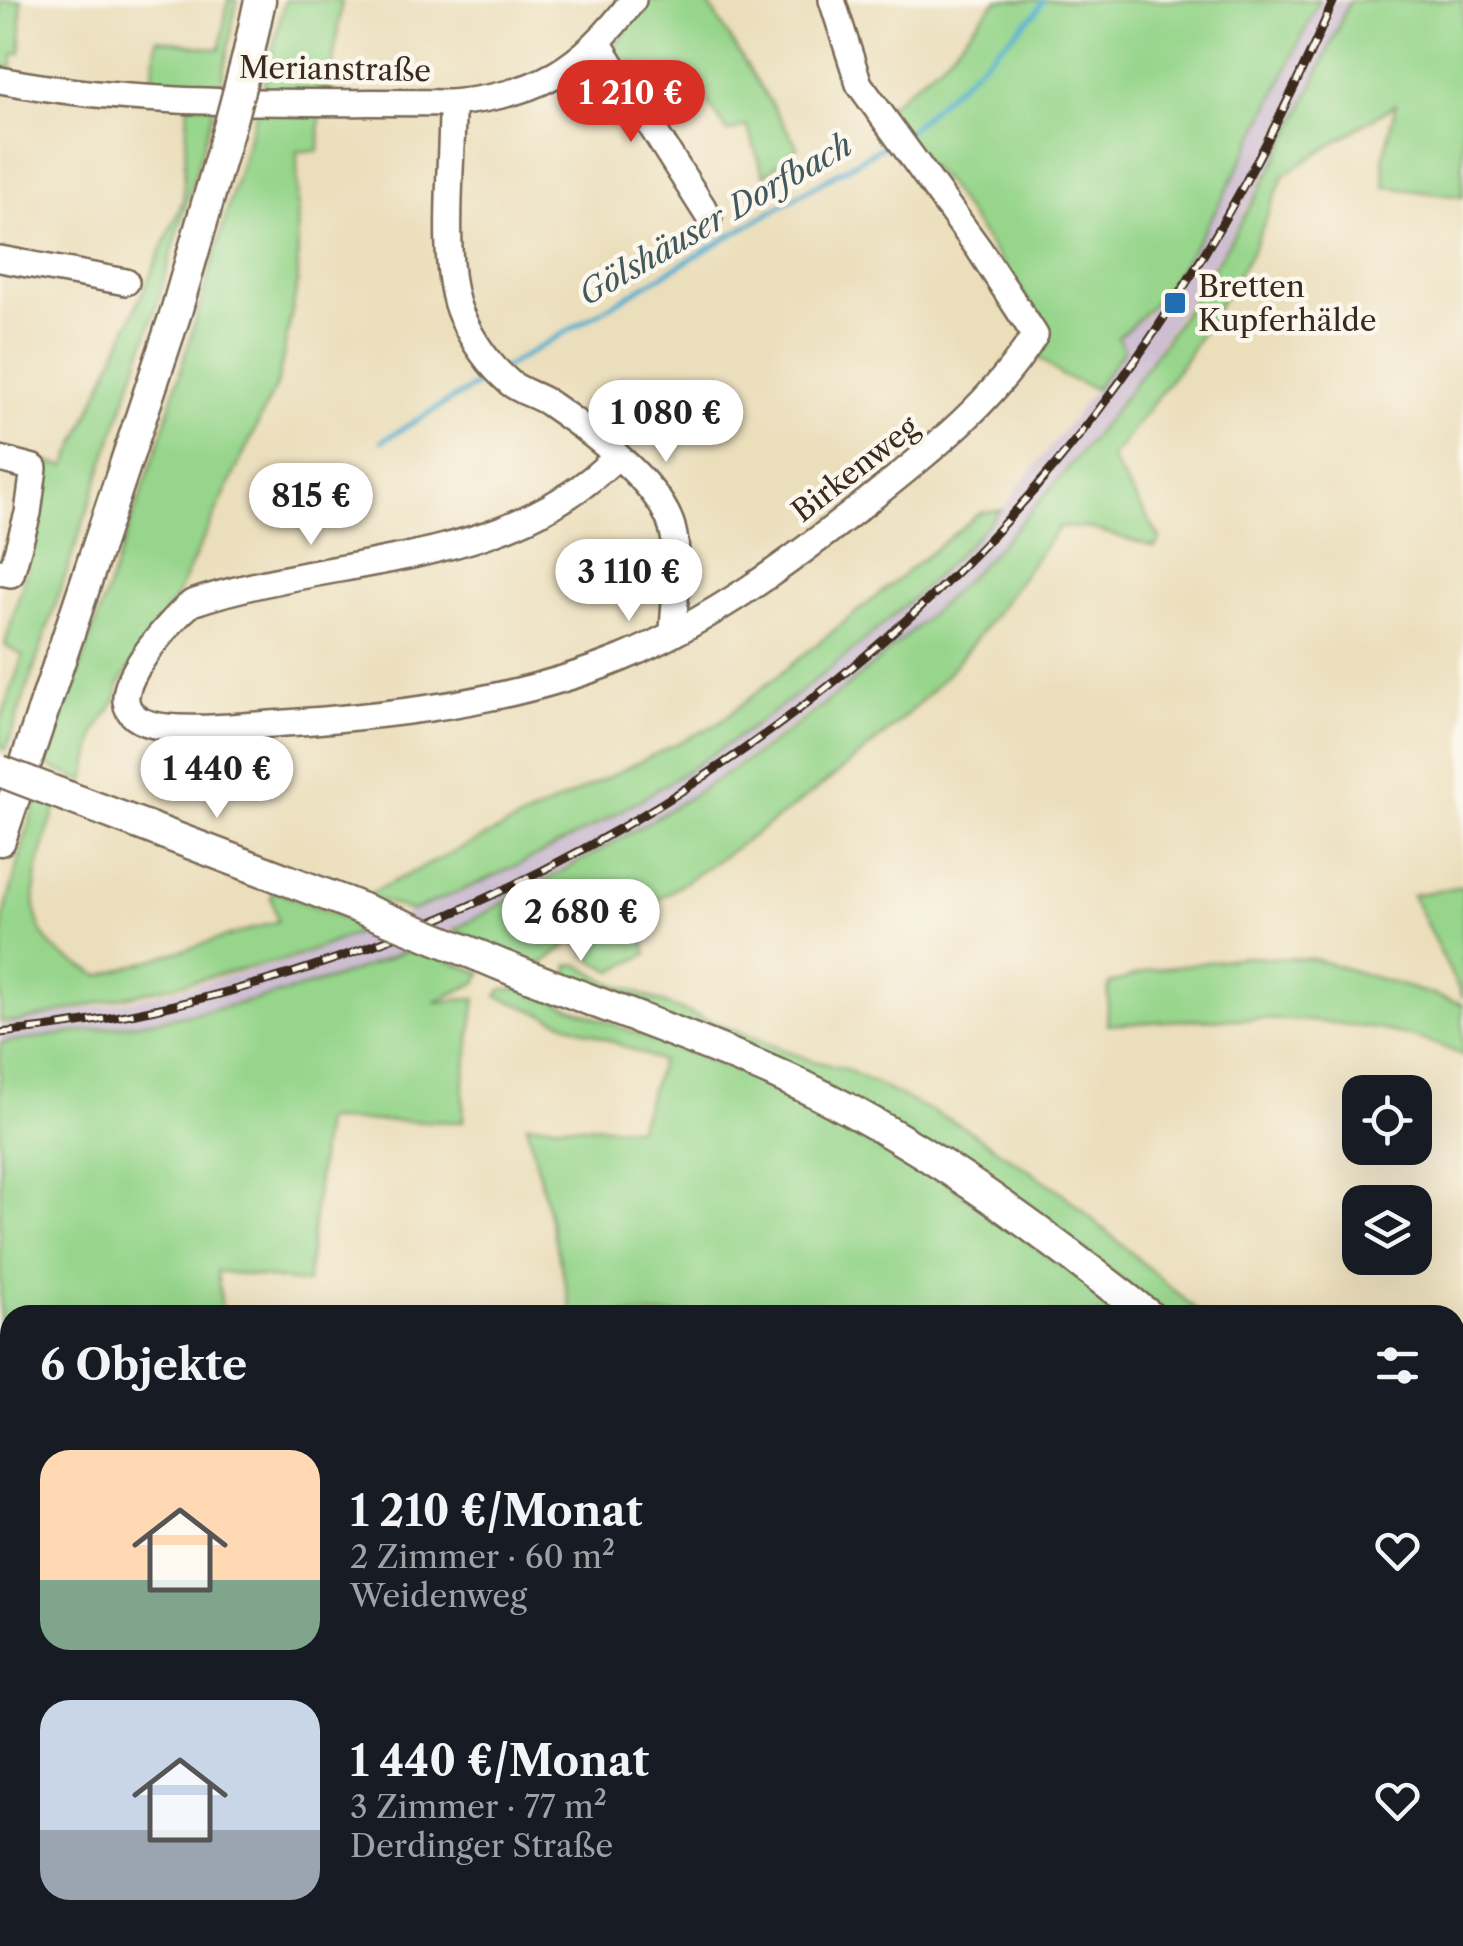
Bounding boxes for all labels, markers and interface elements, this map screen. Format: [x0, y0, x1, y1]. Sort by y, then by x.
street label: Merianstraße [239, 49, 431, 89]
pin: 1 210 € [539, 60, 723, 145]
text: 1 210 € [579, 73, 683, 112]
water label: Gölshäuser Dorfbach [571, 125, 859, 313]
place label: Bretten Kupferhälde [1198, 268, 1377, 339]
marker: Bretten Kupferhälde [1162, 290, 1188, 316]
pin: 1 080 € [574, 380, 758, 465]
text: 1 080 € [610, 393, 722, 432]
street label: Birkenweg [784, 408, 926, 530]
pin: 815 € [241, 463, 381, 548]
text: 815 € [271, 476, 351, 515]
pin: 3 110 € [537, 539, 721, 624]
text: 3 110 € [577, 552, 681, 591]
pin: 1 440 € [125, 736, 309, 821]
text: 1 440 € [162, 749, 272, 788]
pin: 2 680 € [489, 879, 673, 964]
text: 2 680 € [524, 892, 638, 931]
map controls [1342, 1075, 1432, 1275]
button: locate [1342, 1075, 1432, 1165]
button: layers [1342, 1185, 1432, 1275]
icon: filters [1370, 1338, 1425, 1393]
text: 6 Objekte [40, 1339, 247, 1391]
text: 1 210 €/Monat [350, 1485, 643, 1537]
icon: home [120, 1490, 240, 1610]
icon: heart [1370, 1523, 1425, 1578]
text: 2 Zimmer · 60 m² [350, 1537, 615, 1576]
text: Weidenweg [350, 1576, 527, 1615]
text: 1 440 €/Monat [350, 1735, 649, 1787]
icon: home [120, 1740, 240, 1860]
icon: heart [1370, 1773, 1425, 1828]
text: 3 Zimmer · 77 m² [350, 1787, 607, 1826]
text: Derdinger Straße [350, 1826, 613, 1865]

